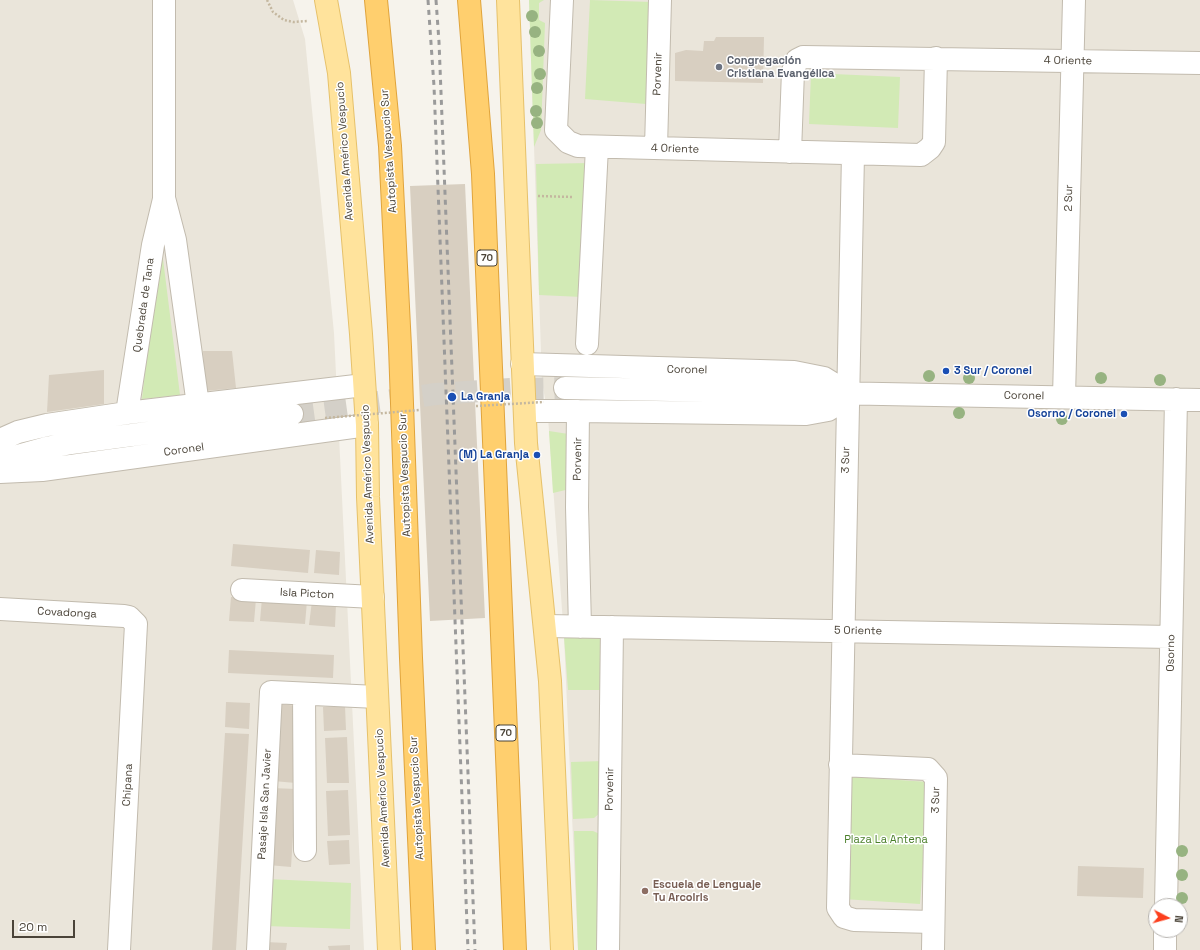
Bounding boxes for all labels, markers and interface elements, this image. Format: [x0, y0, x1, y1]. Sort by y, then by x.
street label: Porvenir [651, 52, 665, 96]
place label: Congregación Cristiana Evangélica [727, 54, 834, 80]
street label: 4 Oriente [1044, 54, 1092, 68]
marker: Congregación Cristiana Evangélica [714, 62, 724, 72]
street label: Avenida Américo Vespucio [334, 81, 356, 221]
street label: Autopista Vespucio Sur [378, 89, 400, 213]
street label: 4 Oriente [651, 142, 699, 156]
street label: 2 Sur [1062, 184, 1076, 212]
road number: 70 [477, 250, 497, 266]
street label: Quebrada de Tana [131, 257, 157, 353]
street label: Coronel [667, 363, 707, 377]
place label: 3 Sur / Coronel [954, 364, 1032, 378]
marker: 3 Sur / Coronel [941, 366, 951, 376]
street label: Coronel [1004, 389, 1044, 403]
place label: La Granja [461, 390, 510, 404]
marker: La Granja [446, 391, 458, 403]
street label: Avenida Américo Vespucio [359, 404, 377, 544]
place label: Osorno / Coronel [1028, 407, 1116, 421]
marker: Osorno / Coronel [1119, 409, 1129, 419]
street label: Autopista Vespucio Sur [396, 413, 414, 537]
street label: Porvenir [571, 437, 585, 481]
street label: Coronel [163, 441, 205, 459]
street label: 3 Sur [839, 446, 853, 474]
place label: (M) La Granja [459, 448, 529, 462]
marker: (M) La Granja [532, 450, 542, 460]
street label: Isla Picton [279, 586, 335, 602]
street label: Covadonga [37, 605, 97, 621]
street label: 5 Oriente [834, 624, 882, 638]
street label: Osorno [1164, 634, 1178, 672]
road number: 70 [496, 725, 516, 741]
street label: Avenida Américo Vespucio [373, 728, 393, 868]
street label: Autopista Vespucio Sur [407, 736, 427, 860]
street label: Pasaje Isla San Javier [255, 748, 275, 860]
street label: Chipana [120, 763, 136, 807]
street label: Porvenir [603, 767, 617, 811]
street label: 3 Sur [929, 786, 943, 814]
park label: Plaza La Antena [844, 833, 928, 847]
place label: Escuela de Lenguaje Tu Arcoiris [653, 878, 761, 904]
marker: Escuela de Lenguaje Tu Arcoiris [640, 886, 650, 896]
north arrow [1148, 898, 1188, 938]
scale bar [14, 912, 77, 938]
text: N [1172, 915, 1186, 924]
text: 20 m [19, 919, 47, 935]

